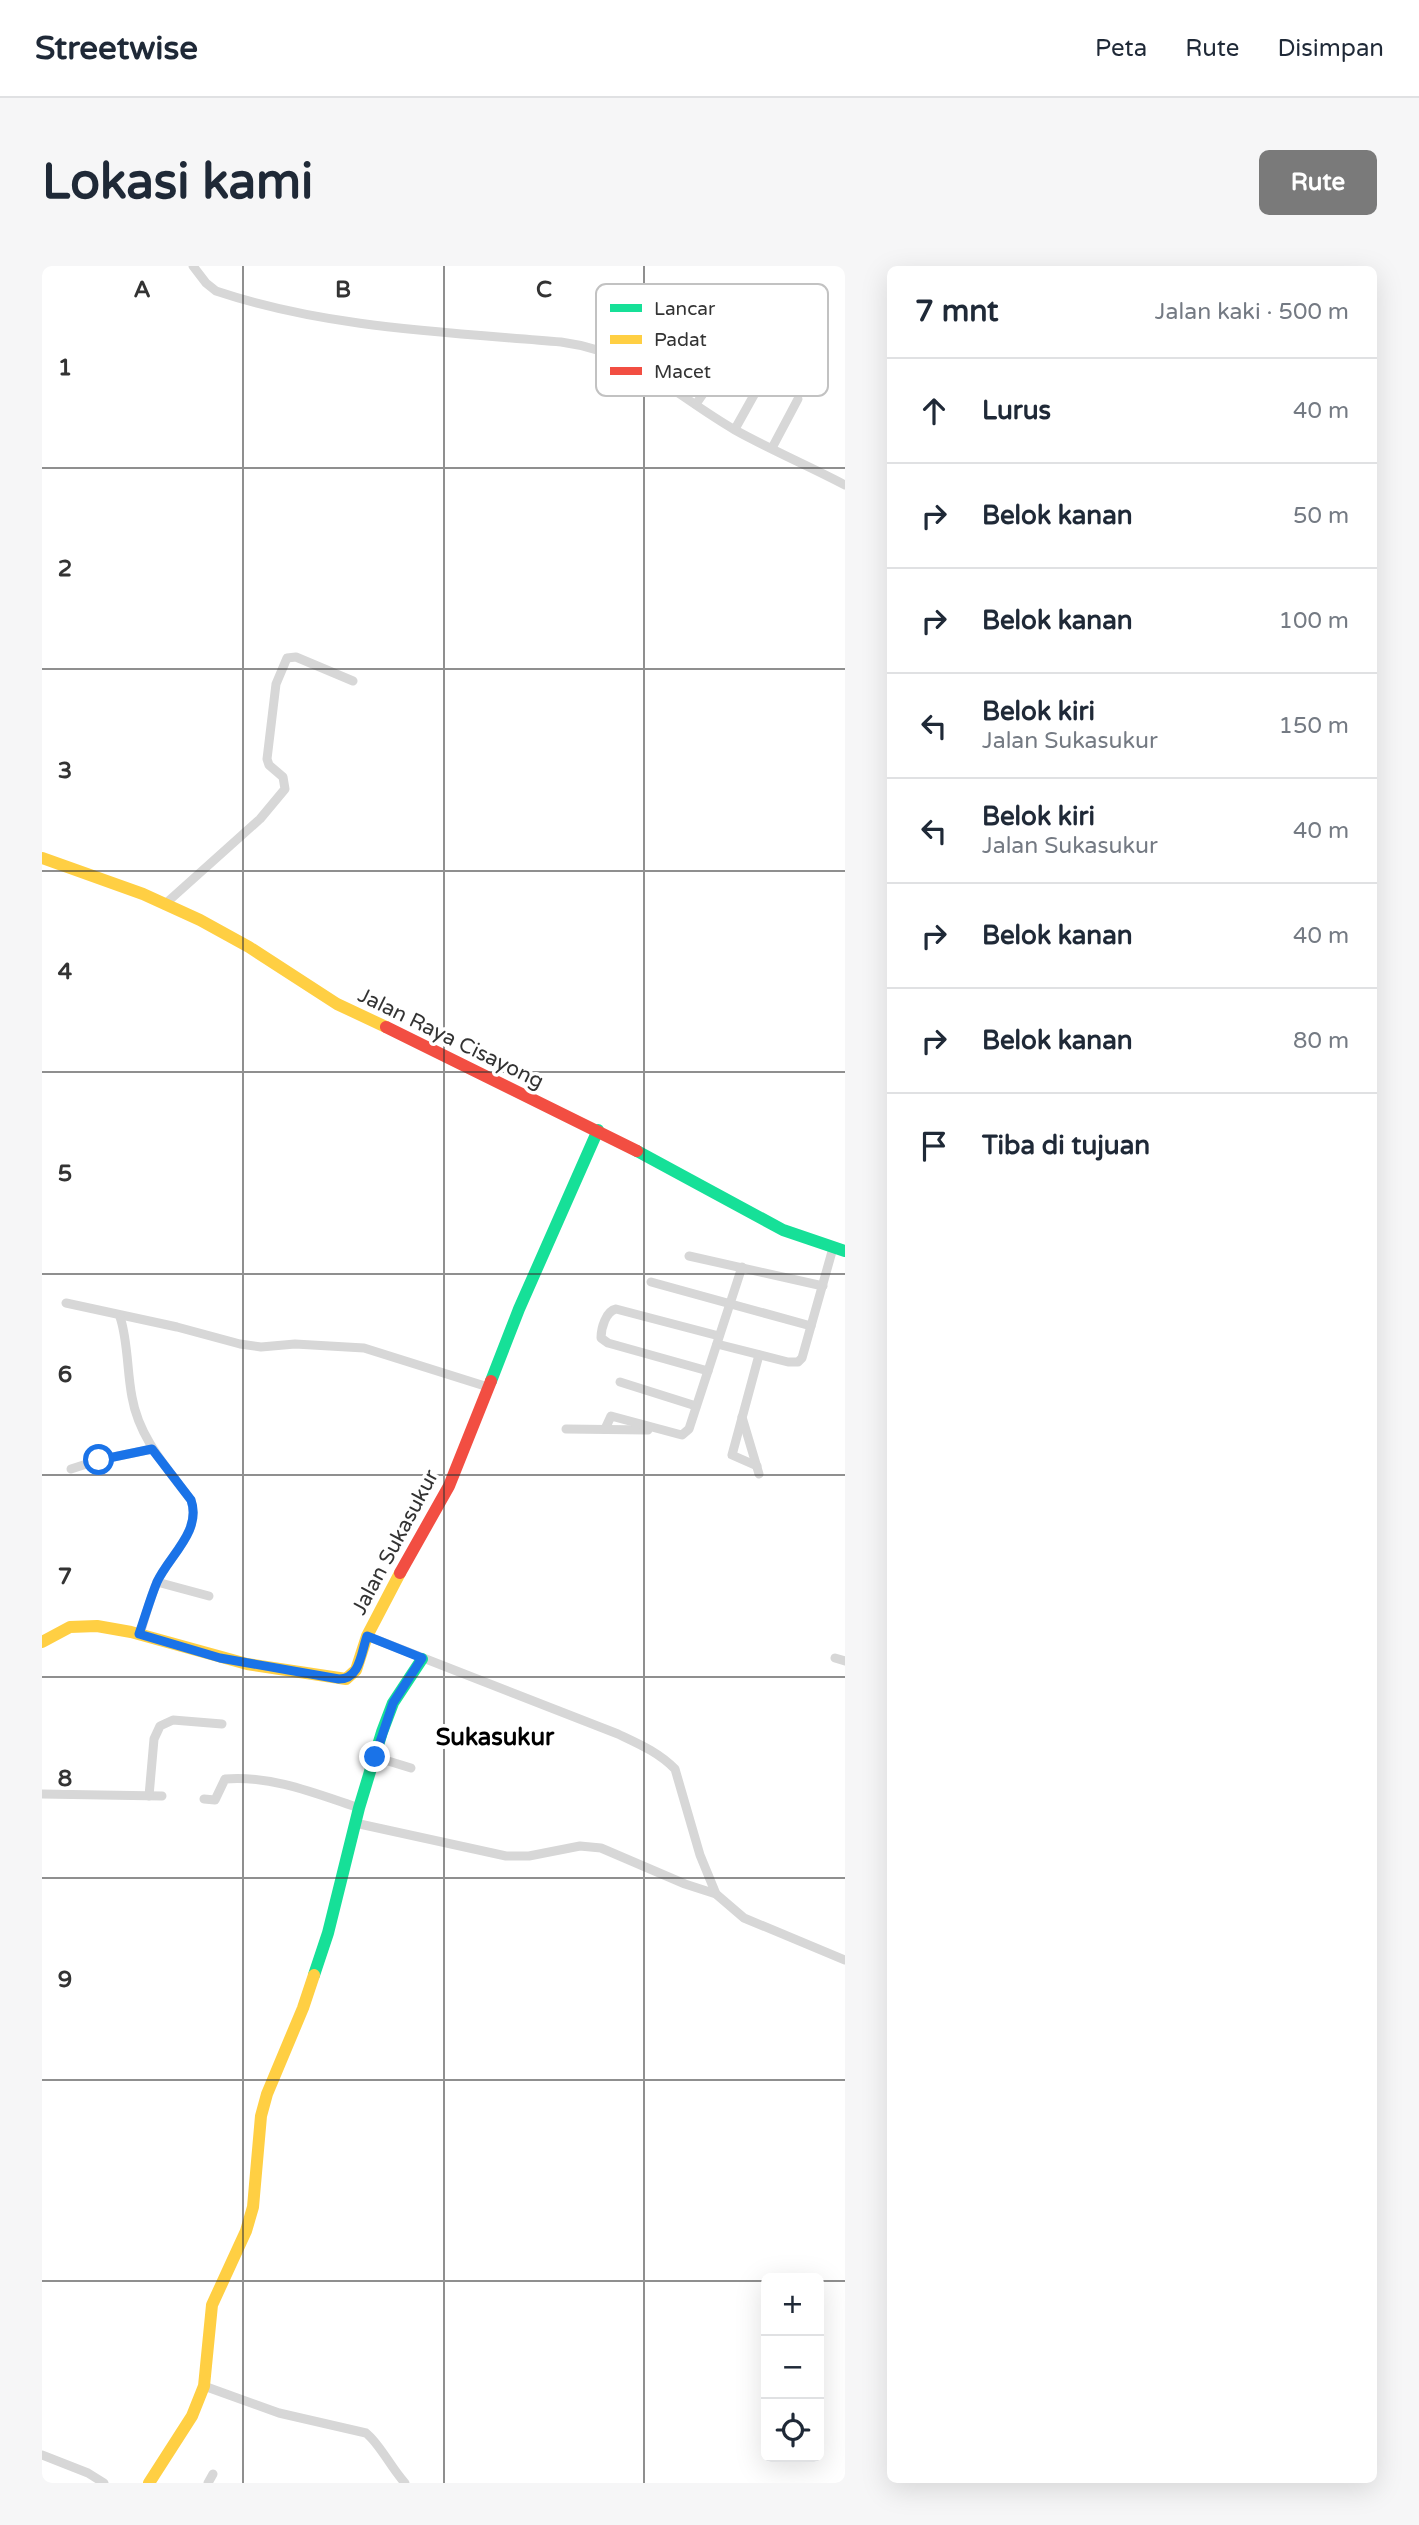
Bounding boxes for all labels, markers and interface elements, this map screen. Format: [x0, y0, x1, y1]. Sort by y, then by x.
text: Streetwise [35, 29, 198, 68]
text: Peta [1095, 34, 1147, 63]
text: Rute [1185, 34, 1239, 63]
text: Disimpan [1277, 34, 1384, 63]
button: Rute [1259, 150, 1377, 215]
text: Lokasi kami [42, 153, 313, 212]
text: A [133, 276, 151, 304]
text: B [335, 276, 351, 304]
text: C [536, 276, 552, 304]
legend [596, 284, 828, 396]
text: 7 mnt [915, 293, 999, 330]
text: Lancar [654, 298, 716, 320]
text: Jalan kaki · 500 m [1155, 298, 1349, 326]
text: Padat [654, 329, 707, 351]
text: 1 [58, 354, 72, 382]
text: Macet [654, 361, 711, 383]
icon: ahead [915, 392, 953, 430]
text: Lurus [982, 395, 1051, 426]
text: 40 m [1293, 397, 1349, 425]
icon: right [915, 497, 953, 535]
text: Belok kanan [982, 500, 1133, 531]
text: 50 m [1293, 502, 1349, 530]
text: 2 [58, 555, 72, 583]
icon: right [915, 602, 953, 640]
text: Belok kanan [982, 605, 1133, 636]
text: 100 m [1279, 607, 1349, 635]
text: Belok kiri [982, 696, 1095, 727]
icon: left [915, 707, 953, 745]
text: 150 m [1279, 712, 1349, 740]
text: Jalan Sukasukur [982, 727, 1158, 755]
text: 3 [58, 757, 72, 785]
text: Belok kiri [982, 801, 1095, 832]
icon: left [915, 812, 953, 850]
text: 40 m [1293, 817, 1349, 845]
text: Jalan Sukasukur [982, 832, 1158, 860]
icon: right [915, 917, 953, 955]
text: Belok kanan [982, 920, 1133, 951]
text: 40 m [1293, 922, 1349, 950]
text: 4 [58, 958, 73, 986]
street label: Jalan Raya Cisayong [354, 983, 548, 1094]
icon: right [915, 1022, 953, 1060]
text: Belok kanan [982, 1025, 1133, 1056]
text: 80 m [1293, 1027, 1349, 1055]
icon: arrive [915, 1127, 953, 1165]
text: Tiba di tujuan [982, 1130, 1150, 1161]
text: 5 [58, 1160, 72, 1188]
text: 6 [58, 1361, 72, 1389]
route start [83, 1444, 114, 1475]
street label: Jalan Sukasukur [347, 1465, 444, 1619]
text: 7 [58, 1563, 72, 1591]
district label: Sukasukur [436, 1723, 555, 1752]
route end [359, 1741, 390, 1772]
text: 8 [58, 1765, 72, 1793]
text: 9 [58, 1966, 72, 1994]
map controls [761, 2273, 824, 2462]
button: + [761, 2273, 824, 2336]
button: − [761, 2336, 824, 2399]
button: locate [761, 2399, 824, 2462]

